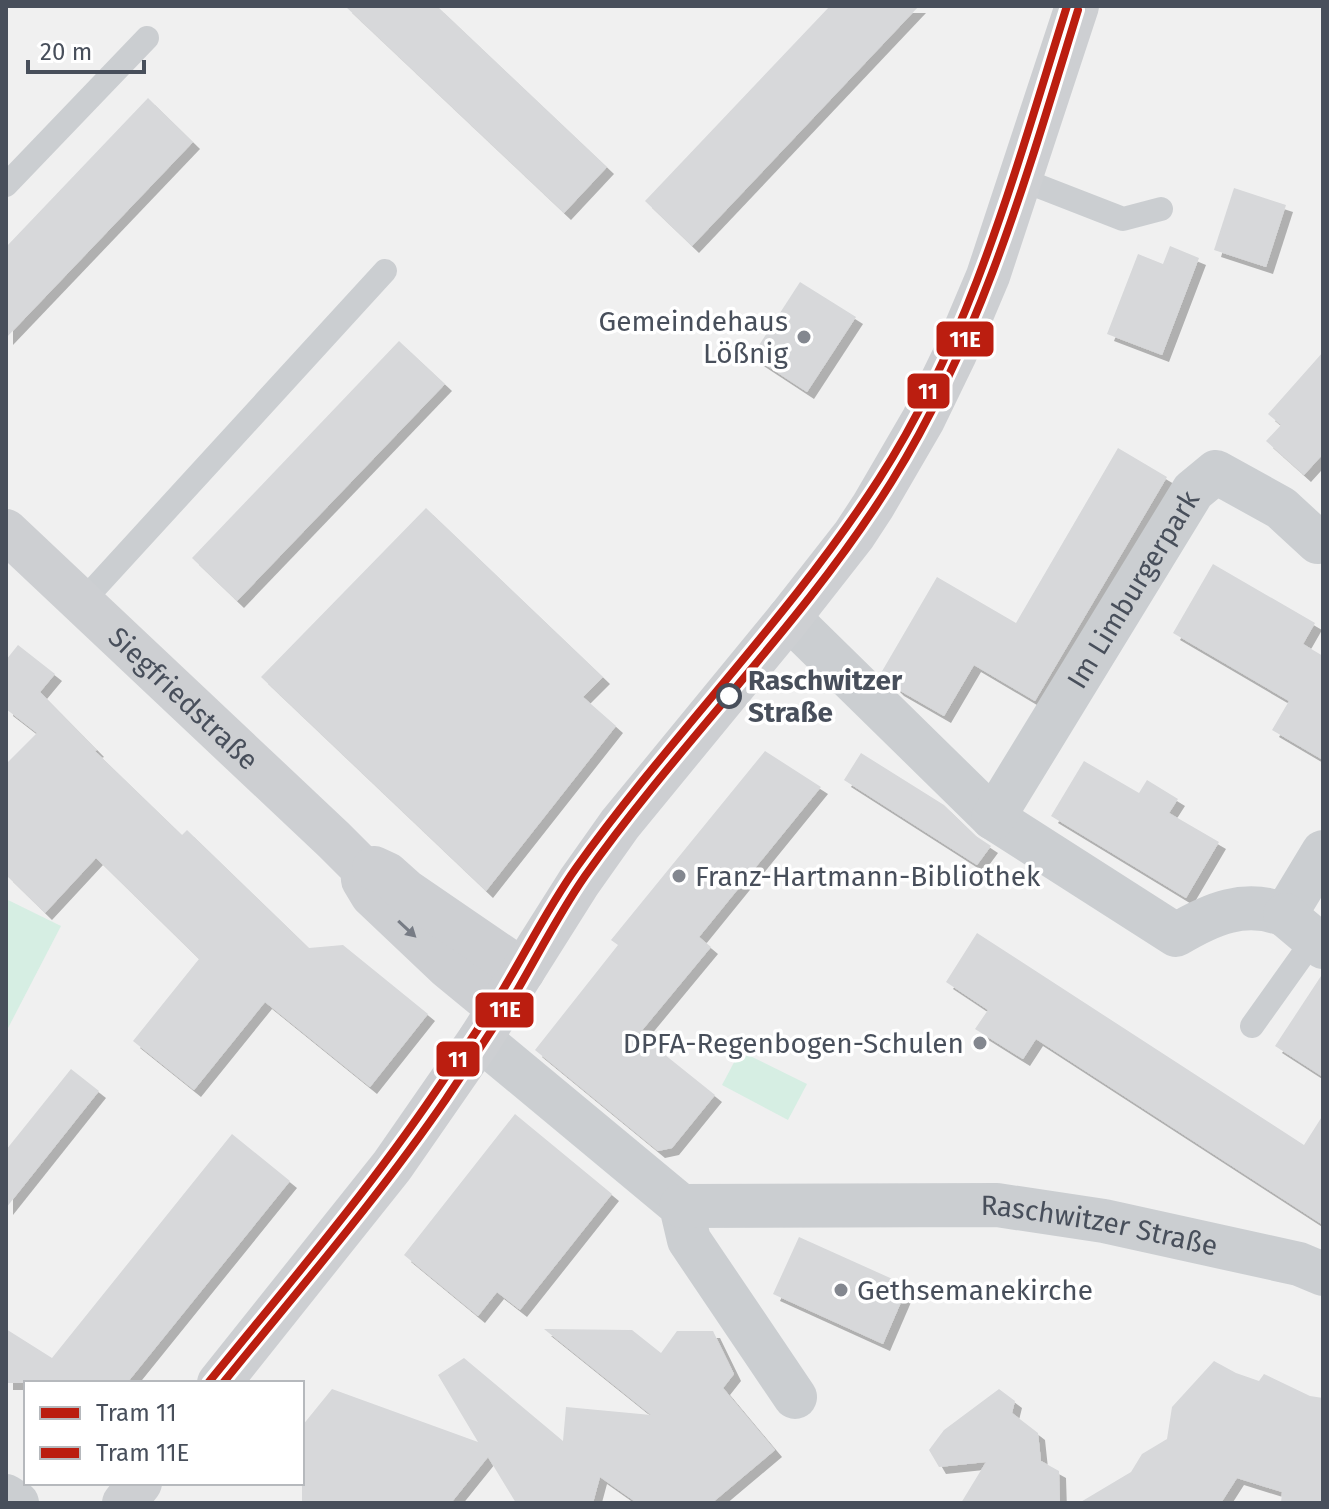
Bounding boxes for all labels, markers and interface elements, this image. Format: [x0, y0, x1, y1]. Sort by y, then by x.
scale bar [28, 24, 144, 74]
text: 20 m [40, 38, 92, 66]
place label: Gemeindehaus Lößnig [598, 305, 788, 370]
line badge: 11E [935, 320, 995, 358]
text: 11E [949, 326, 981, 353]
marker: Gemeindehaus Lößnig [795, 328, 813, 346]
line badge: 11 [906, 372, 951, 410]
text: 11 [918, 378, 938, 405]
street label: Im Limburgerpark [1060, 484, 1207, 695]
street label: Siegfriedstraße [102, 620, 265, 777]
place label: Raschwitzer Straße [748, 664, 903, 729]
marker: Raschwitzer Straße [717, 684, 741, 708]
place label: Franz-Hartmann-Bibliothek [695, 860, 1041, 893]
marker: Franz-Hartmann-Bibliothek [670, 867, 688, 885]
one-way arrow [397, 920, 416, 938]
line badge: 11E [474, 991, 535, 1029]
text: 11E [489, 996, 521, 1023]
place label: DPFA-Regenbogen-Schulen [623, 1027, 964, 1060]
marker: DPFA-Regenbogen-Schulen [971, 1034, 989, 1052]
line badge: 11 [435, 1040, 481, 1078]
text: 11 [448, 1046, 468, 1073]
street label: Raschwitzer Straße [981, 1189, 1221, 1263]
place label: Gethsemanekirche [857, 1274, 1093, 1307]
marker: Gethsemanekirche [832, 1281, 850, 1299]
legend [24, 1381, 304, 1485]
text: Tram 11 [96, 1399, 177, 1427]
text: Tram 11E [96, 1439, 189, 1467]

